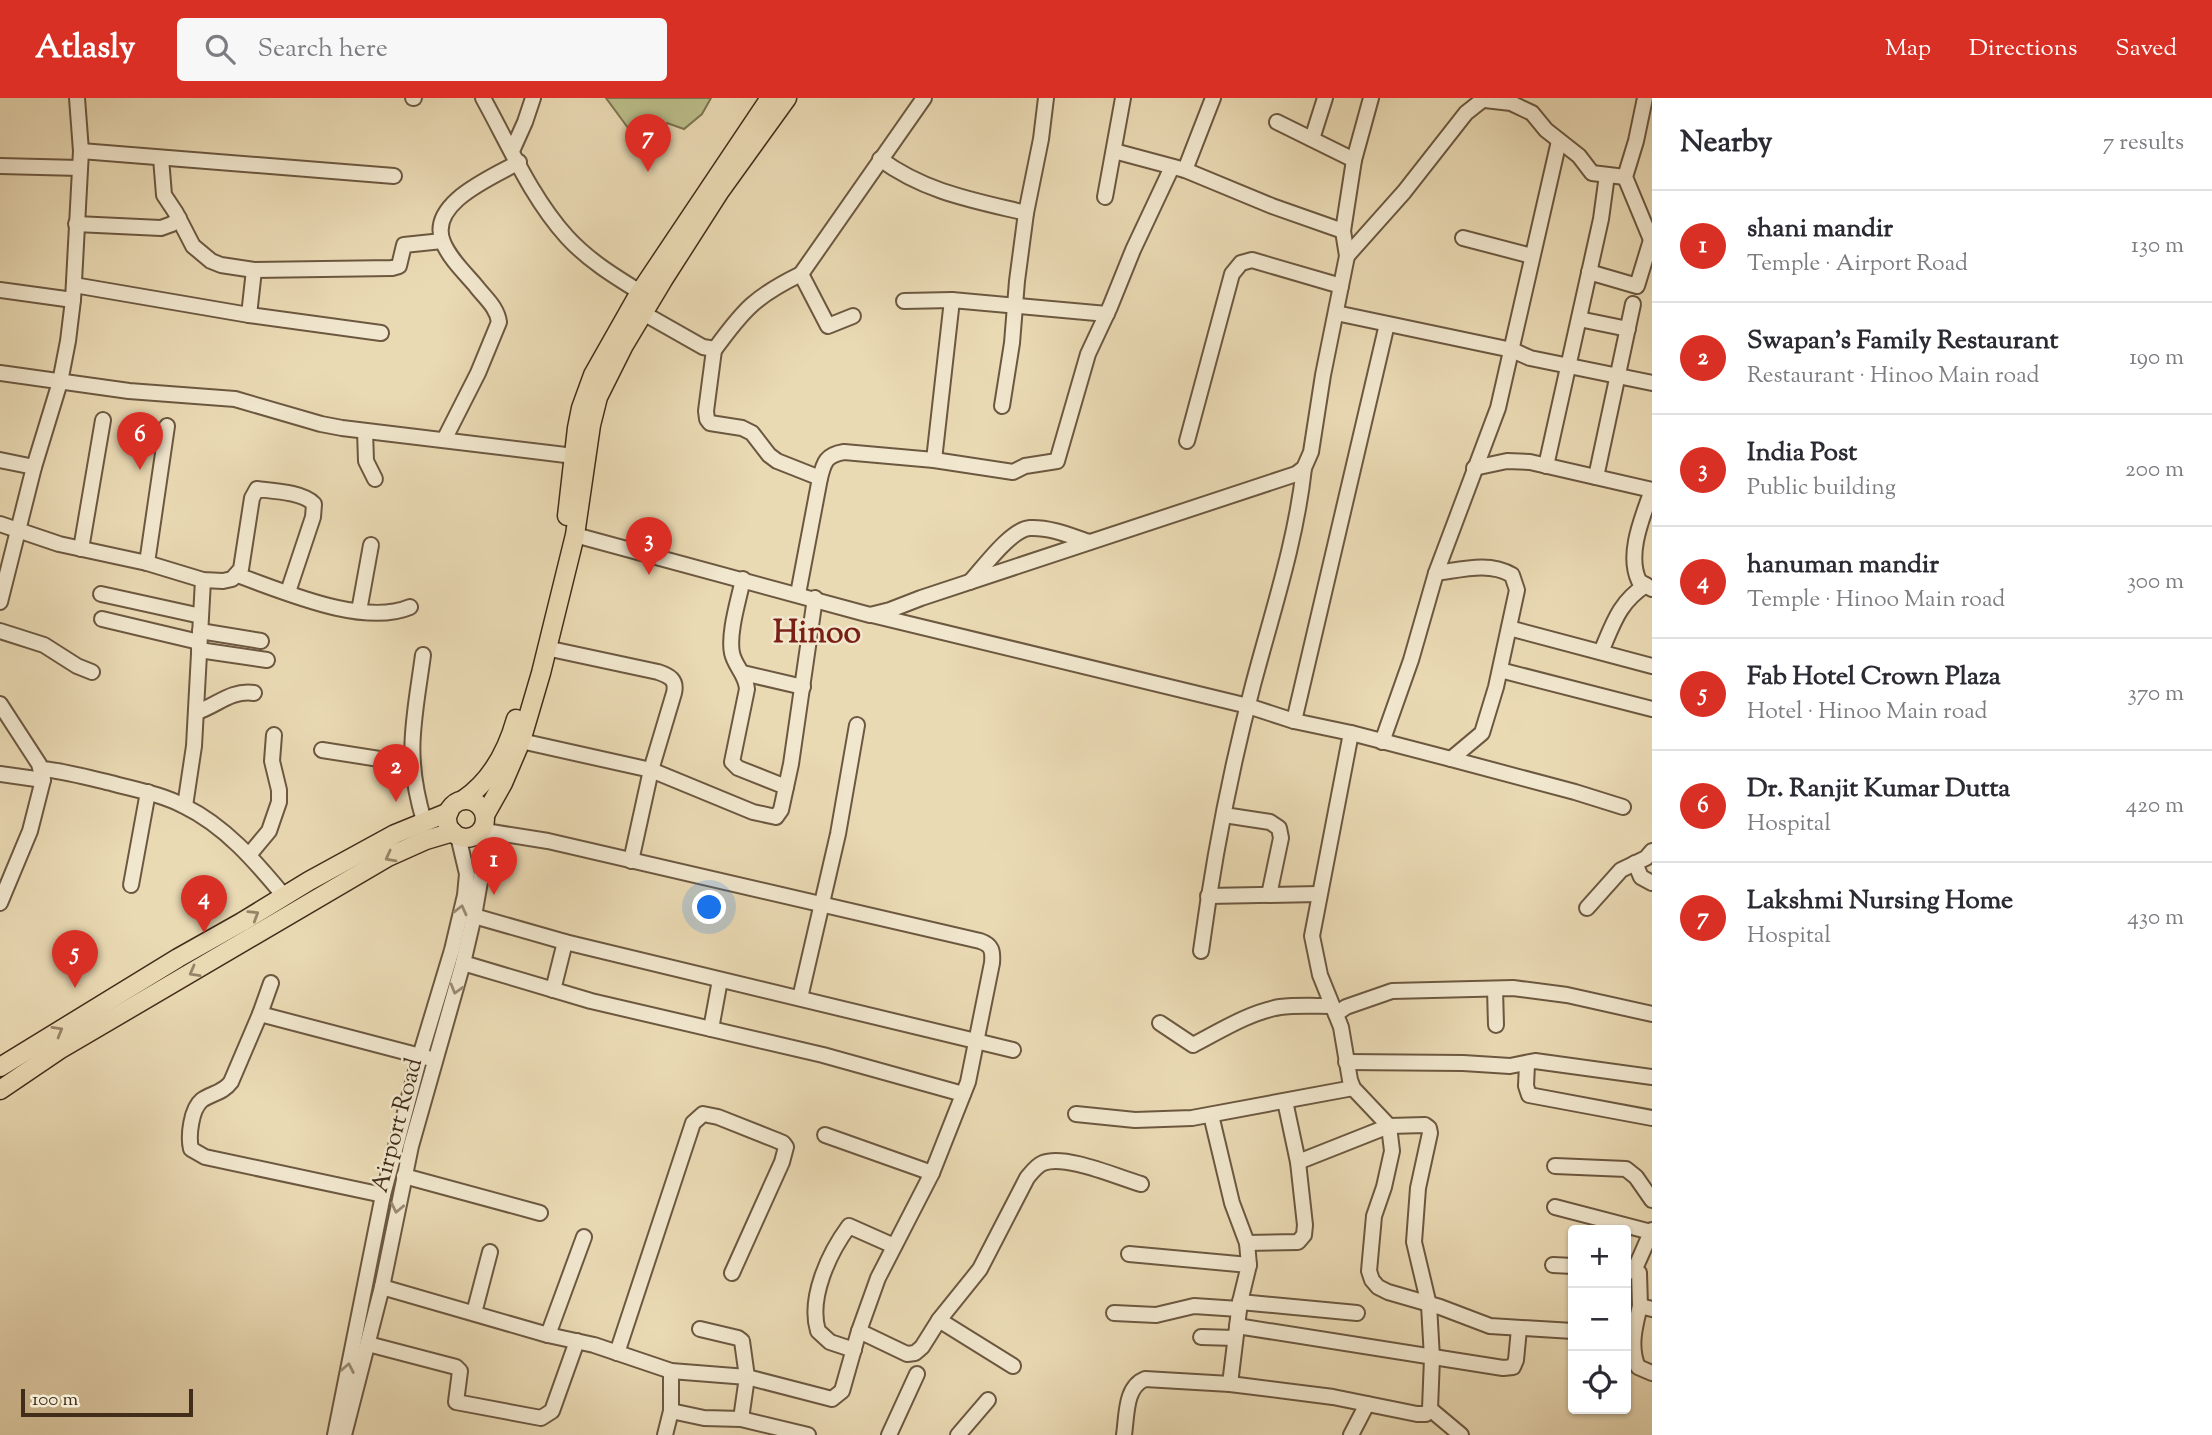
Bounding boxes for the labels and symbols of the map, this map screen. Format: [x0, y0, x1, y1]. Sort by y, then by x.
pin: 7 [625, 114, 671, 172]
pin: 6 [117, 412, 163, 470]
pin: 3 [626, 517, 672, 575]
district label: Hinoo [773, 611, 861, 657]
pin: 2 [373, 744, 419, 802]
pin: 1 [471, 837, 517, 895]
one-way arrow [384, 848, 397, 862]
pin: 4 [181, 875, 227, 933]
your location [692, 890, 726, 924]
one-way arrow [453, 904, 467, 916]
one-way arrow [246, 910, 259, 923]
pin: 5 [52, 930, 98, 988]
one-way arrow [188, 964, 201, 977]
one-way arrow [450, 982, 464, 994]
one-way arrow [51, 1027, 64, 1040]
street label: Airport Road [364, 1054, 432, 1197]
one-way arrow [391, 1202, 406, 1214]
one-way arrow [339, 1362, 354, 1374]
scale bar [21, 1386, 192, 1418]

